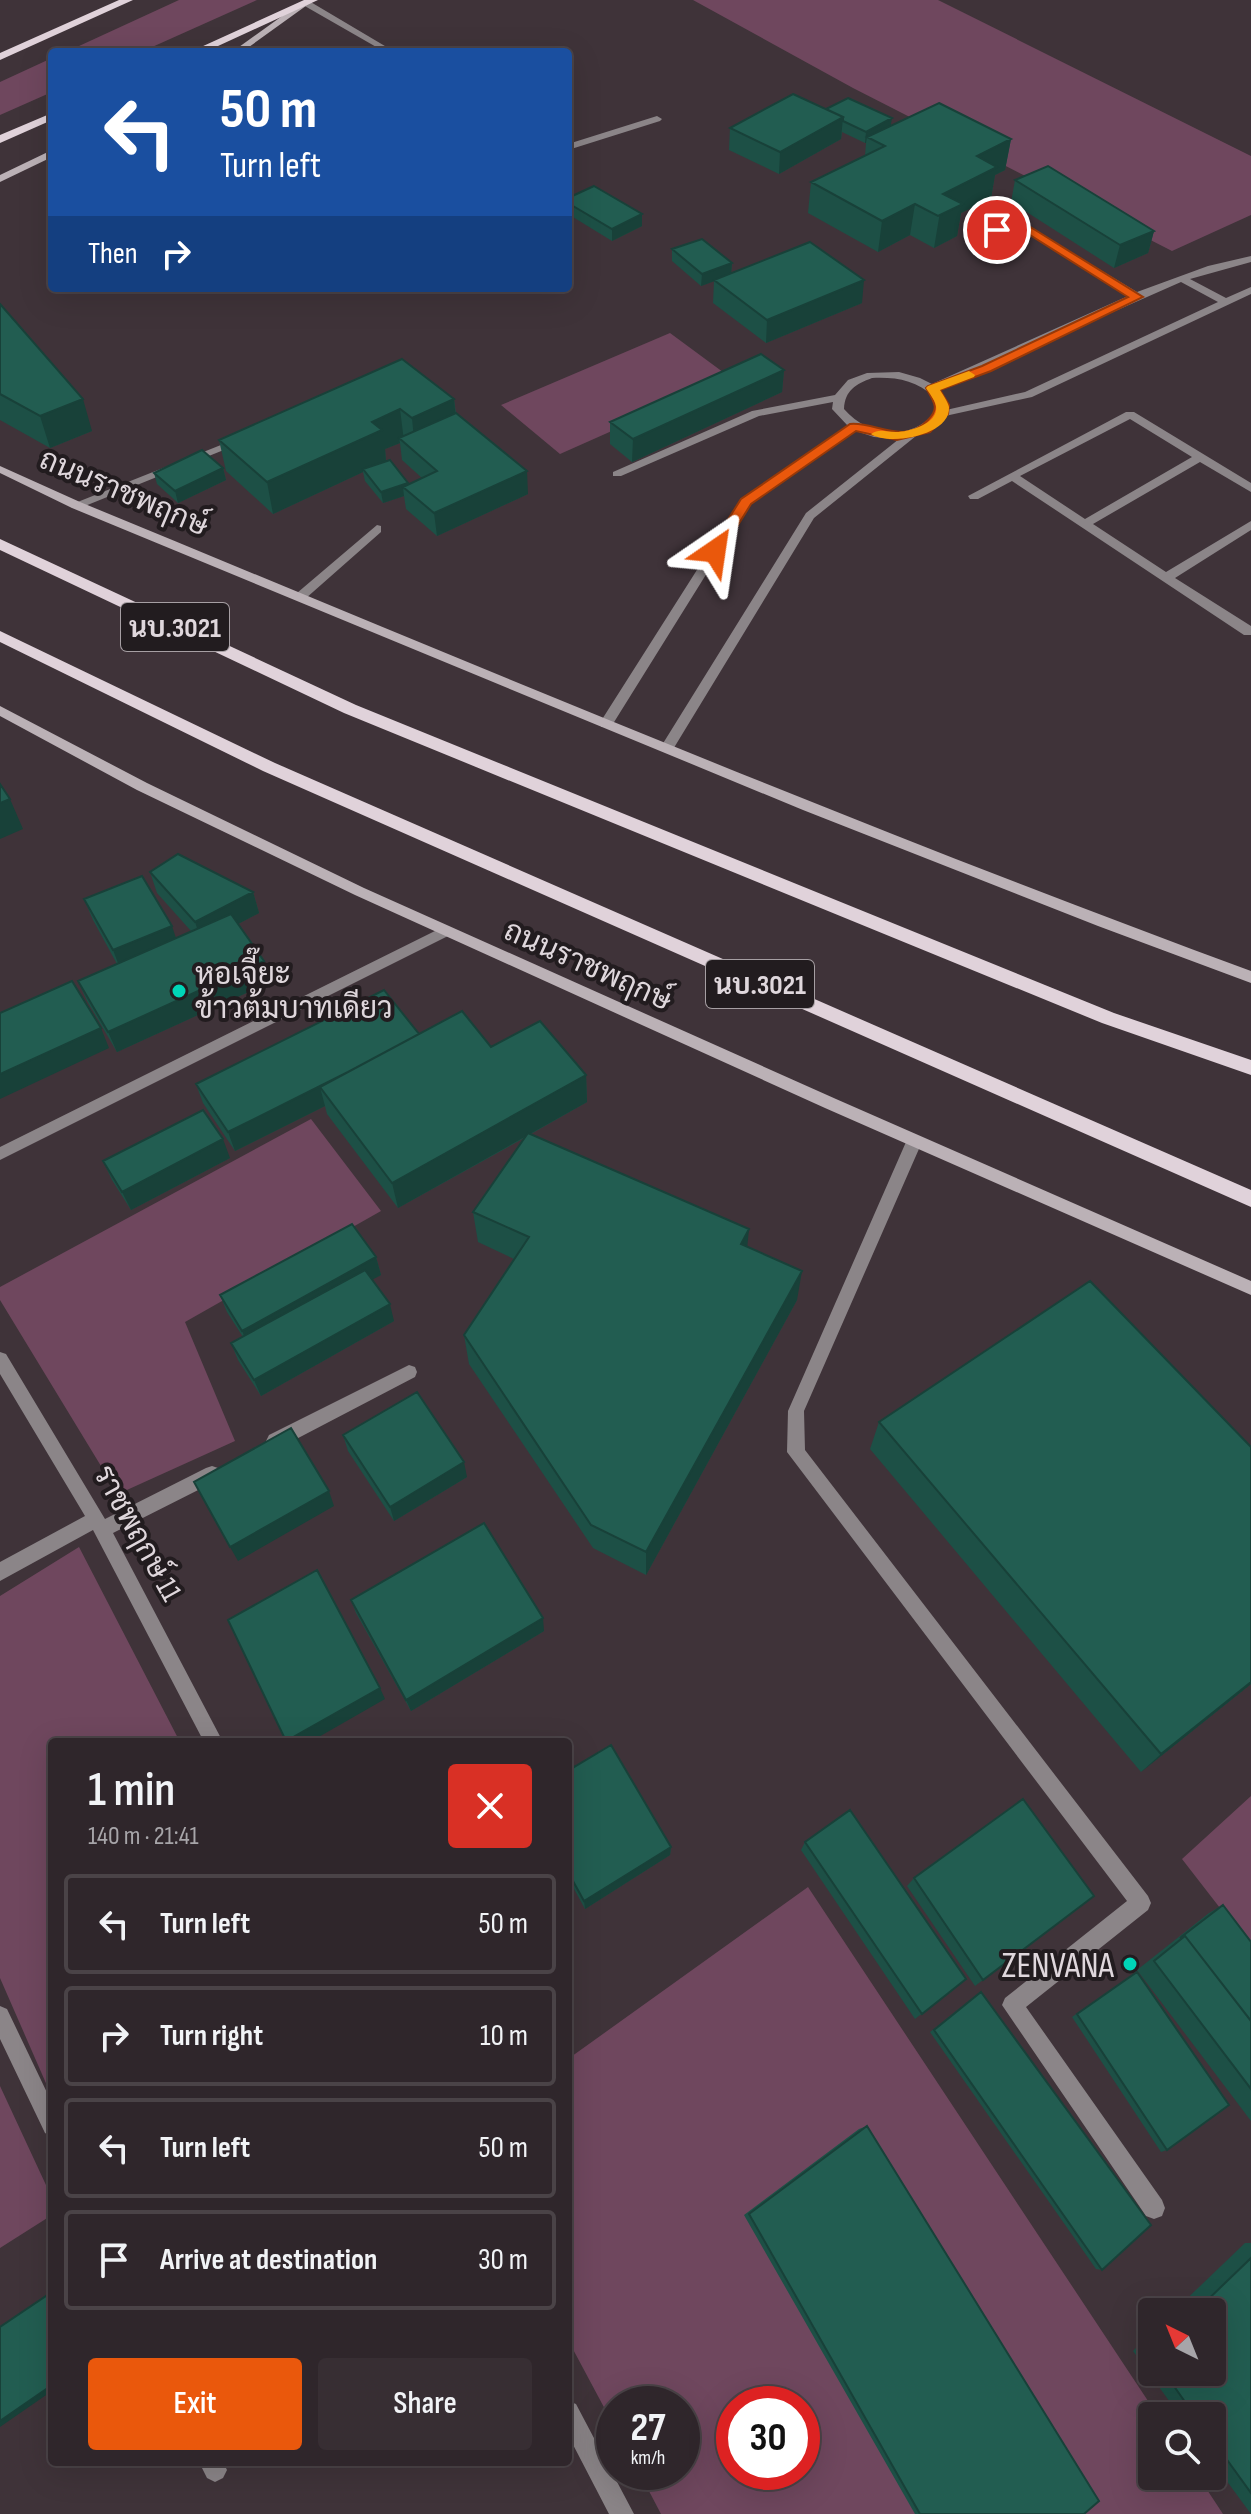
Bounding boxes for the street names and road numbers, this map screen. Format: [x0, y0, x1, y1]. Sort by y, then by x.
street label: ถนนราชพฤกษ์ [34, 439, 215, 545]
road number: นบ.3021 [121, 603, 229, 651]
street label: ถนนราชพฤกษ์ [498, 910, 679, 1019]
road number: นบ.3021 [706, 960, 814, 1008]
street label: ราชพฤกษ์ 11 [85, 1458, 192, 1608]

